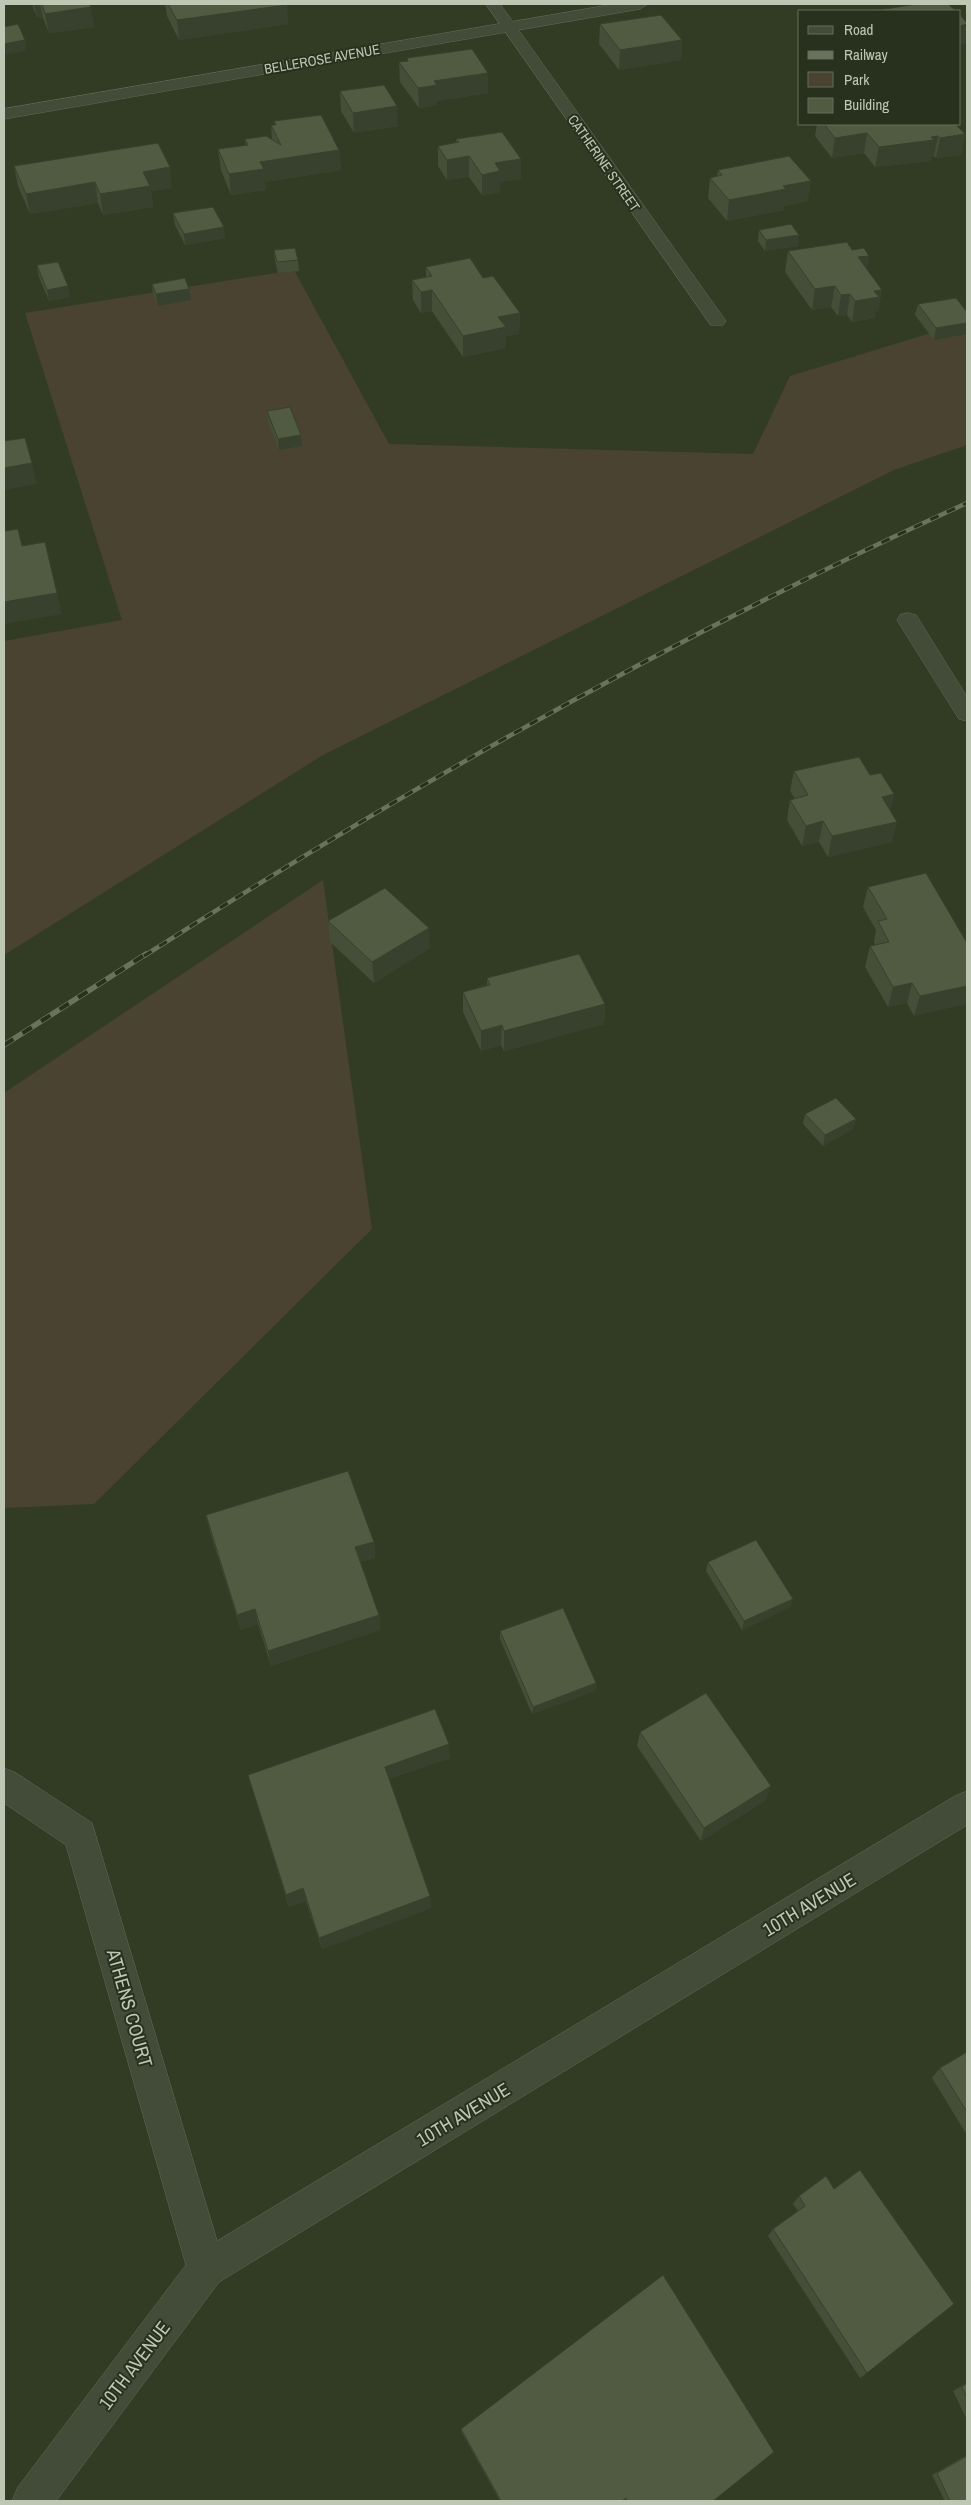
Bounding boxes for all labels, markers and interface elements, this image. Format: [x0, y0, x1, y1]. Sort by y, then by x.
legend [798, 10, 961, 125]
text: Road [844, 19, 873, 40]
street label: BELLEROSE AVENUE [263, 40, 381, 78]
text: Railway [844, 44, 889, 65]
text: Park [844, 69, 870, 90]
text: Building [844, 94, 889, 115]
street label: CATHERINE STREET [564, 111, 644, 215]
street label: 10TH AVENUE [758, 1866, 860, 1942]
street label: ATHENS COURT [100, 1945, 159, 2070]
street label: 10TH AVENUE [412, 2076, 514, 2152]
street label: 10TH AVENUE [92, 2315, 176, 2415]

